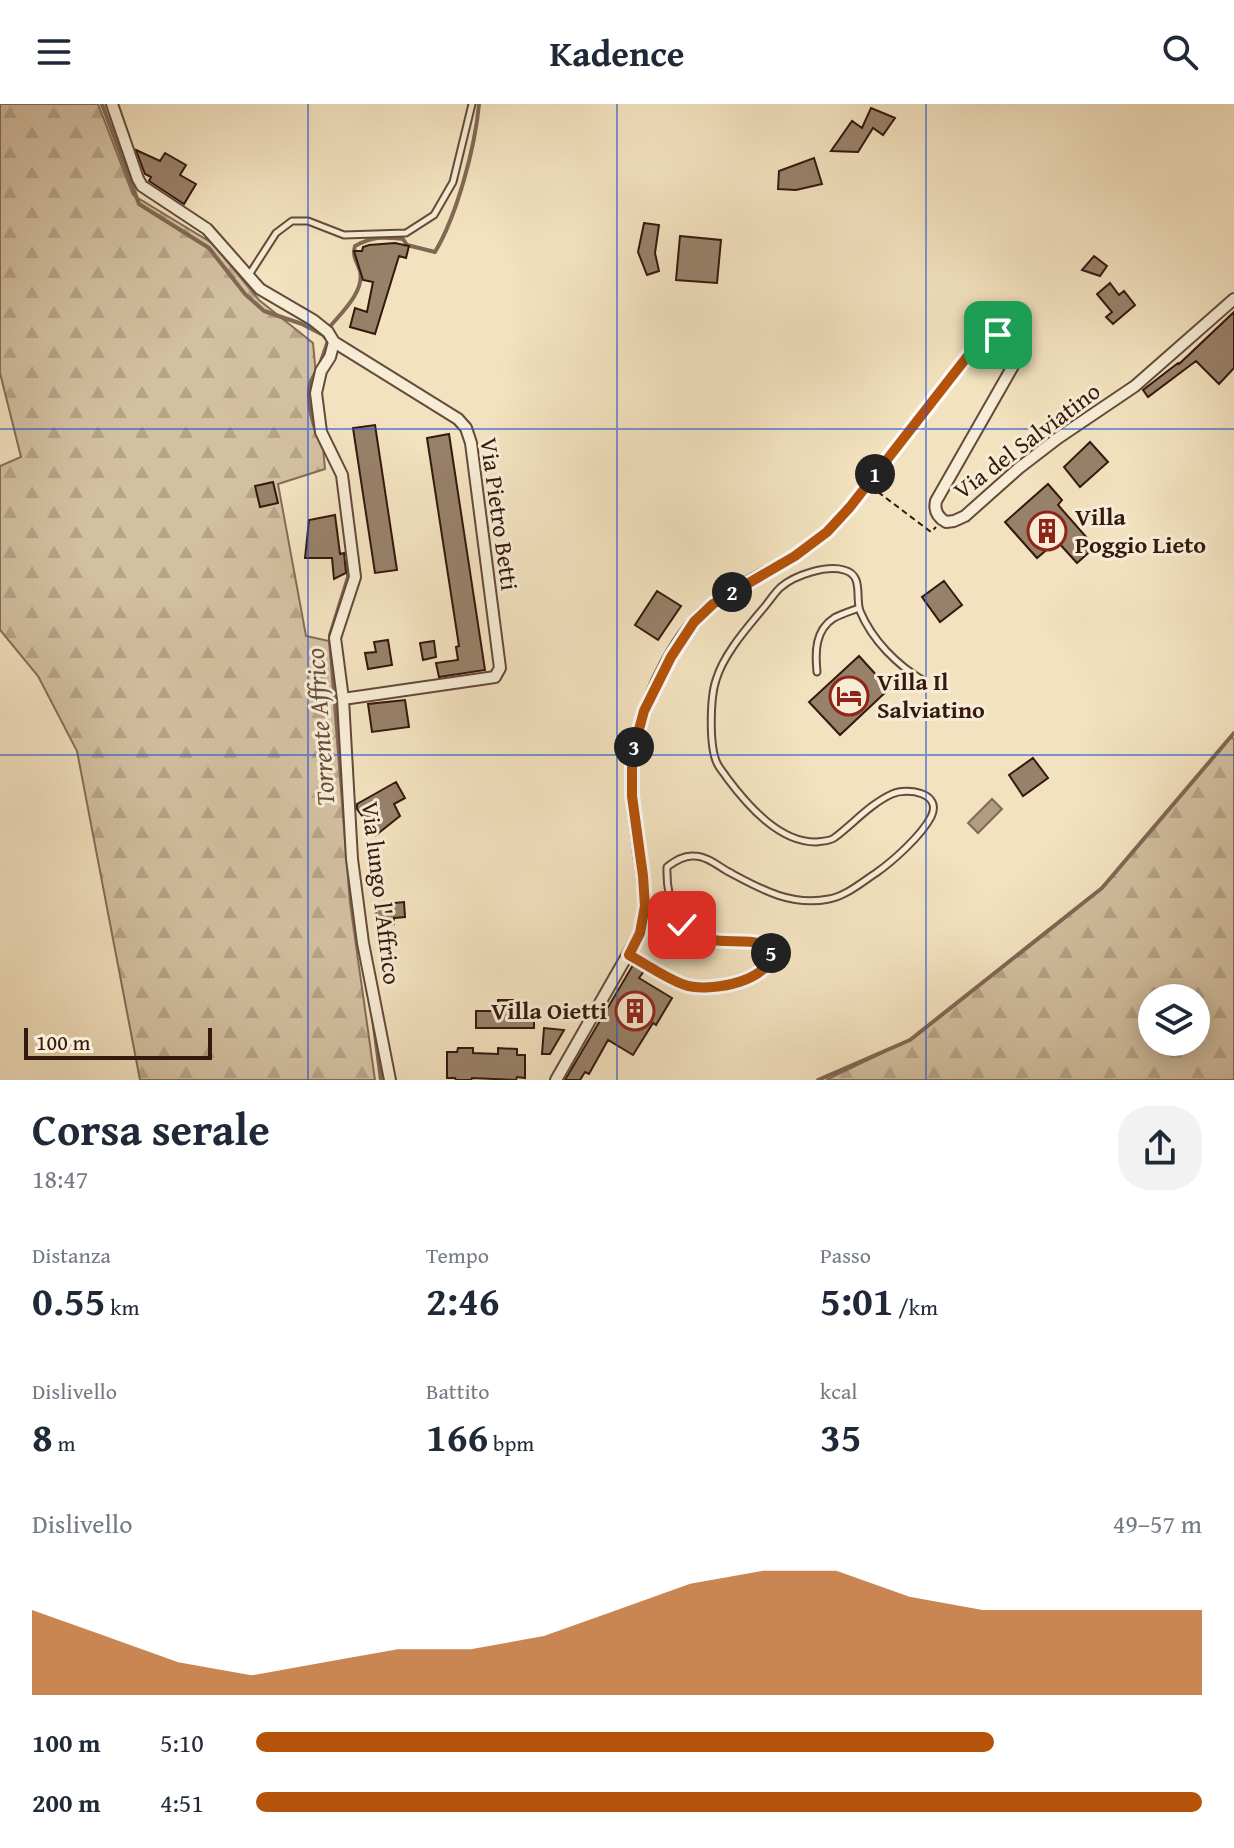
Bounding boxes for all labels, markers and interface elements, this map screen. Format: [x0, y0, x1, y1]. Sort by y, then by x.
text: Kadence [549, 26, 685, 79]
icon: menu [32, 30, 76, 74]
icon: search [1158, 30, 1202, 74]
pin [964, 301, 1032, 369]
icon: arrive [976, 313, 1020, 357]
street label: Via del Salviatino [946, 374, 1107, 508]
street label: Via Pietro Betti [471, 435, 528, 593]
pin: 1 [855, 454, 895, 494]
text: 1 [869, 458, 881, 490]
place label: Villa Poggio Lieto [1075, 499, 1206, 562]
building icon: Villa Poggio Lieto [1026, 510, 1068, 552]
pin: 2 [712, 572, 752, 612]
text: 2 [726, 576, 738, 608]
water label: Torrente Affrico [295, 647, 344, 807]
place label: Villa Il Salviatino [877, 664, 985, 727]
hotel icon: Villa Il Salviatino [828, 675, 870, 717]
pin: 3 [614, 727, 654, 767]
text: 3 [628, 731, 640, 763]
street label: Via lungo l'Affrico [353, 799, 410, 986]
pin [648, 891, 716, 959]
icon: check [660, 903, 704, 947]
pin: 5 [751, 933, 791, 973]
text: 5 [765, 937, 777, 969]
map controls [1138, 984, 1210, 1056]
button: layers [1138, 984, 1210, 1056]
building icon: Villa Oietti [614, 990, 656, 1032]
place label: Villa Oietti [491, 993, 607, 1028]
scale bar [24, 1024, 212, 1060]
text: 100 m [36, 1026, 91, 1058]
text: Corsa serale [32, 1097, 270, 1161]
button: share [1118, 1106, 1202, 1190]
text: 18:47 [32, 1159, 88, 1198]
text: Distanza [32, 1239, 111, 1271]
text: Tempo [426, 1239, 489, 1271]
text: Passo [820, 1239, 871, 1271]
text: 0.55 [32, 1271, 105, 1330]
text: 2:46 [426, 1271, 499, 1330]
text: 5:01 [820, 1271, 893, 1330]
text: km [105, 1291, 139, 1323]
text: /km [893, 1291, 938, 1323]
text: Dislivello [32, 1375, 117, 1407]
text: Battito [426, 1375, 490, 1407]
text: kcal [820, 1375, 858, 1407]
text: 8 [32, 1407, 53, 1466]
text: 166 [426, 1407, 488, 1466]
text: 35 [820, 1407, 861, 1466]
text: m [53, 1427, 76, 1459]
text: bpm [488, 1427, 534, 1459]
text: Dislivello [32, 1504, 132, 1543]
text: 49–57 m [1113, 1504, 1202, 1543]
text: 100 m [32, 1723, 100, 1762]
text: 5:10 [160, 1723, 204, 1762]
text: 200 m [32, 1783, 100, 1822]
text: 4:51 [160, 1783, 204, 1822]

